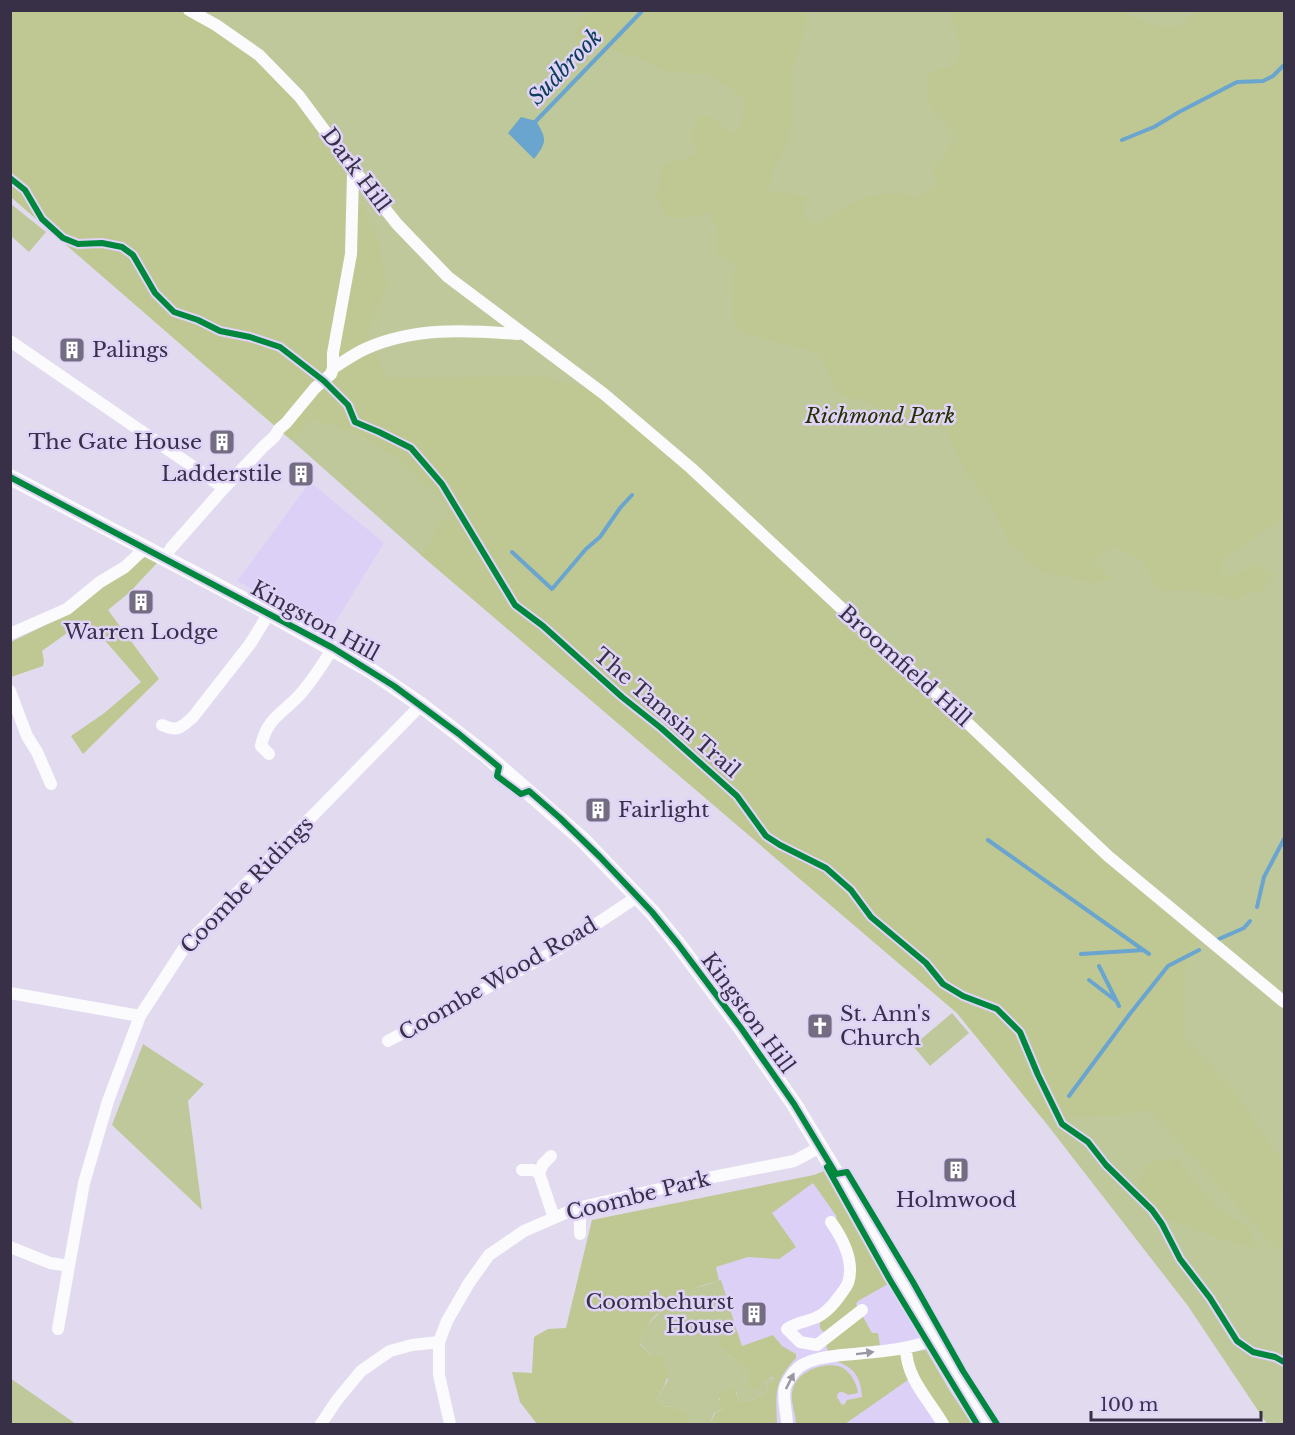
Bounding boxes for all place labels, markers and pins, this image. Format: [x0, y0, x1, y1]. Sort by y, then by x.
building icon: Palings [57, 335, 87, 365]
place label: Palings [92, 337, 168, 363]
building icon: The Gate House [207, 427, 237, 457]
place label: The Gate House [28, 429, 202, 455]
building icon: Ladderstile [286, 459, 316, 489]
place label: Ladderstile [161, 461, 282, 487]
building icon: Warren Lodge [126, 587, 156, 617]
place label: Warren Lodge [63, 619, 218, 645]
building icon: Fairlight [583, 795, 613, 825]
place label: Fairlight [618, 797, 709, 823]
place label: St. Ann's Church [840, 1001, 931, 1051]
church icon: St. Ann's Church [805, 1011, 835, 1041]
building icon: Holmwood [941, 1155, 971, 1185]
place label: Holmwood [896, 1187, 1016, 1213]
place label: Coombehurst House [585, 1289, 734, 1339]
building icon: Coombehurst House [739, 1299, 769, 1329]

